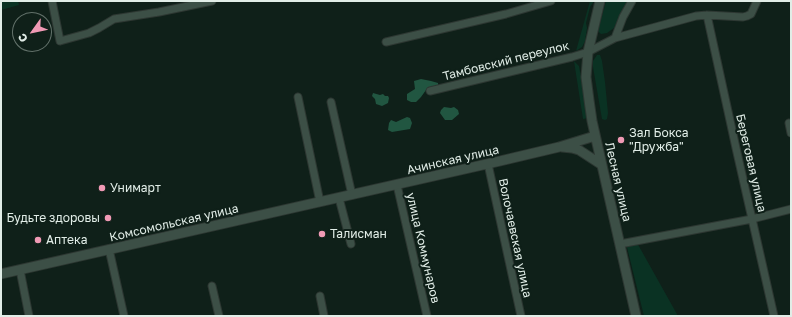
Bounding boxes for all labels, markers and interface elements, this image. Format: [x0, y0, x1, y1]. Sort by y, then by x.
north arrow [12, 12, 52, 52]
text: С [15, 31, 30, 45]
street label: Тамбовский переулок [441, 38, 571, 84]
street label: Береговая улица [733, 112, 769, 214]
place label: Зал Бокса "Дружба" [629, 126, 689, 154]
marker: Зал Бокса "Дружба" [616, 135, 626, 145]
street label: Лесная улица [602, 141, 634, 223]
street label: Ачинская улица [406, 142, 500, 178]
street label: Волочаевская улица [495, 177, 535, 299]
place label: Унимарт [110, 181, 161, 195]
marker: Унимарт [97, 183, 107, 193]
street label: улица Коммунаров [403, 191, 443, 305]
street label: Комсомольская улица [108, 201, 240, 245]
place label: Будьте здоровы [6, 211, 100, 225]
marker: Будьте здоровы [103, 213, 113, 223]
place label: Талисман [330, 227, 387, 241]
marker: Талисман [317, 229, 327, 239]
place label: Аптека [46, 233, 88, 247]
marker: Аптека [33, 235, 43, 245]

